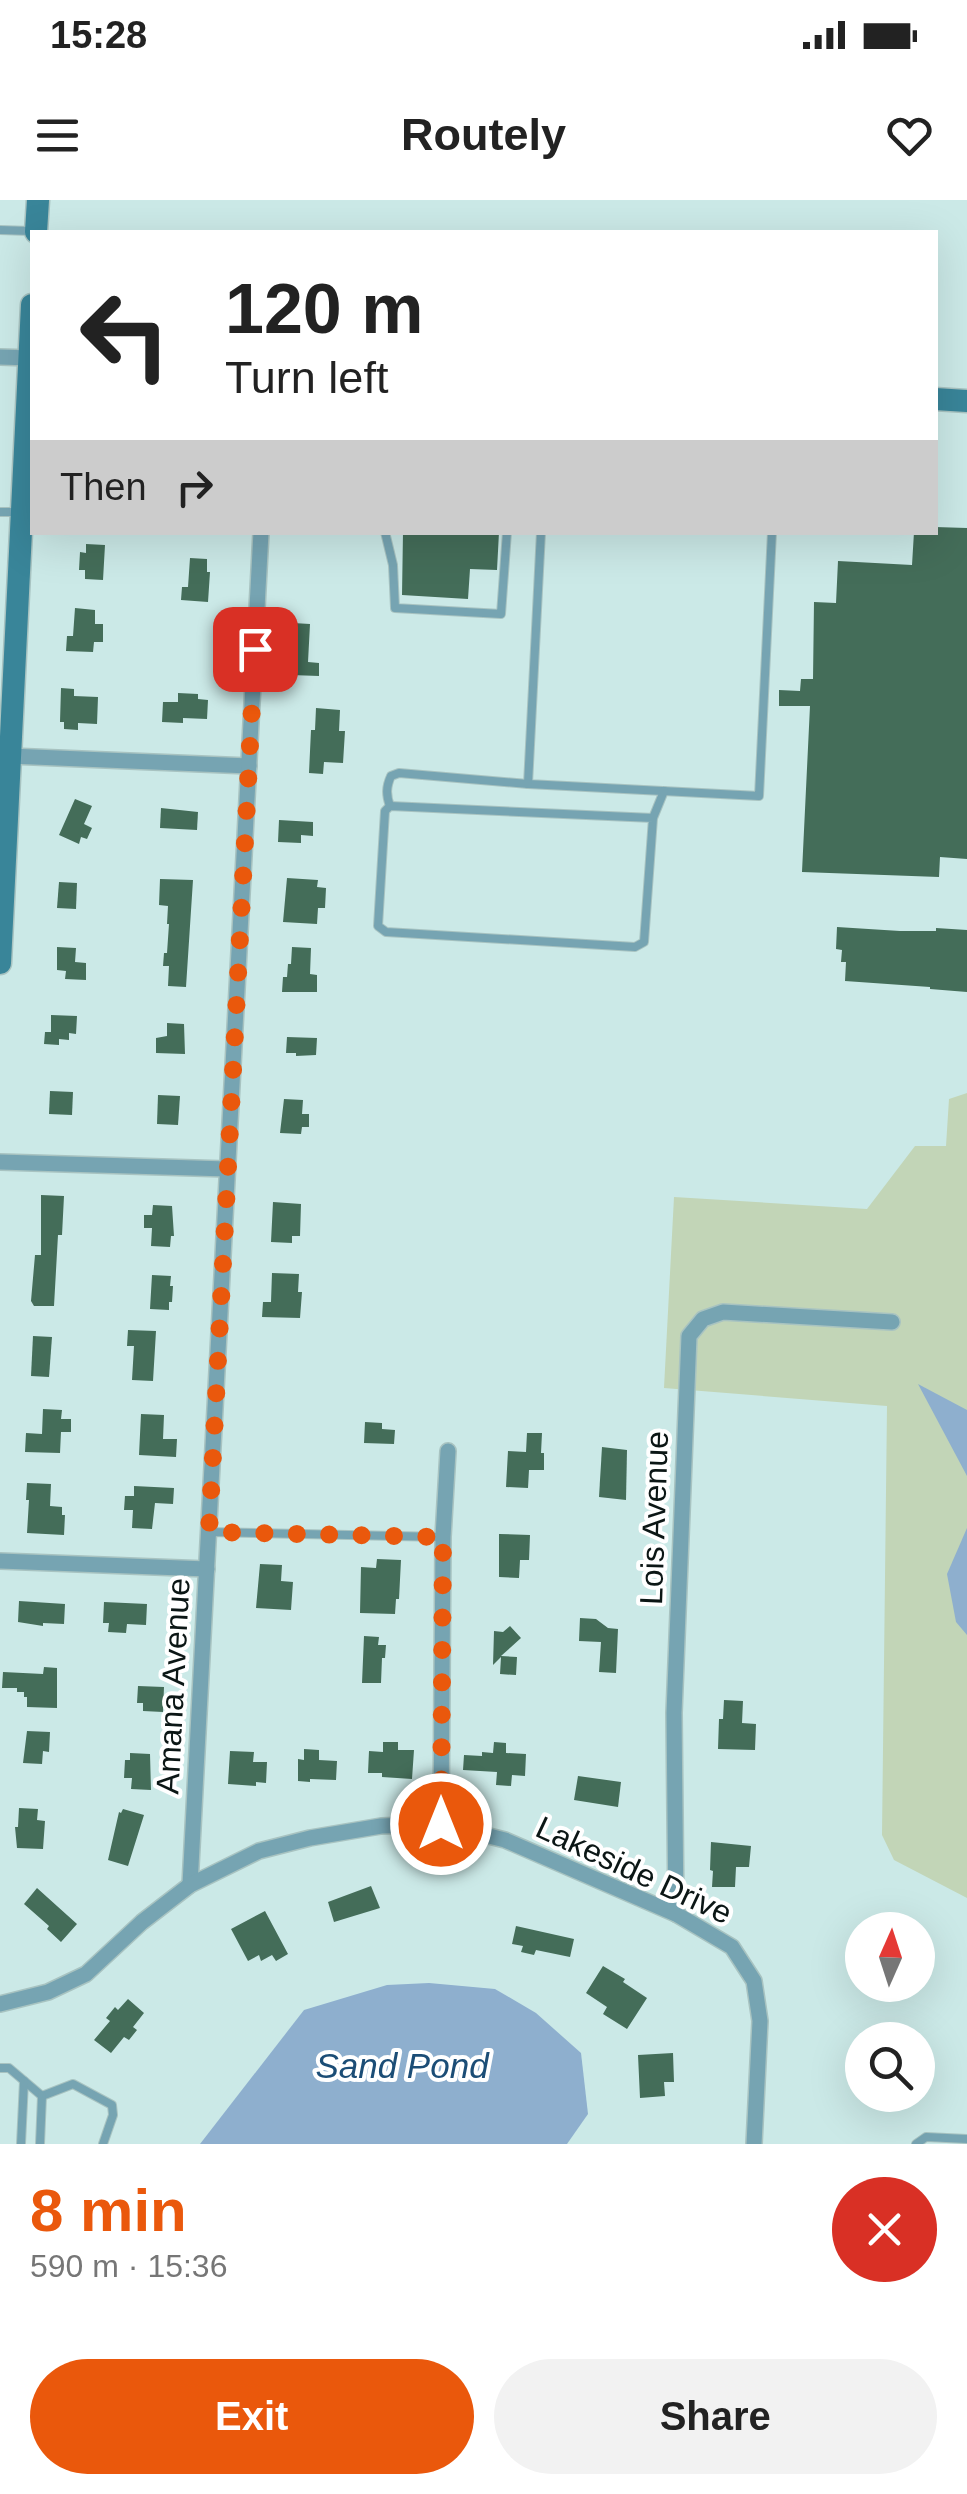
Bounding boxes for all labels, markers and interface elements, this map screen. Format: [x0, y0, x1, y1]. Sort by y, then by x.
text: 15:28 [50, 14, 147, 56]
icon: menu [30, 108, 85, 163]
icon: heart [882, 108, 937, 163]
text: Routely [401, 109, 566, 160]
icon: left [60, 270, 190, 400]
text: 120 m [225, 270, 423, 348]
text: Turn left [225, 352, 388, 403]
icon: right [167, 460, 222, 515]
text: Then [60, 466, 147, 508]
pin [213, 607, 298, 692]
icon: arrive [228, 622, 283, 677]
street label: Lois Avenue [633, 1431, 675, 1605]
street label: Amana Avenue [149, 1577, 197, 1795]
position arrow [389, 1772, 493, 1876]
street label: Lakeside Drive [530, 1809, 738, 1931]
north arrow [845, 1912, 935, 2002]
map controls [845, 1912, 935, 2112]
button: search [845, 2022, 935, 2112]
water label: Sand Pond [315, 2046, 490, 2085]
text: 8 min [30, 2177, 187, 2244]
button: close [832, 2177, 937, 2282]
text: 590 m · 15:36 [30, 2248, 227, 2284]
button: Exit [30, 2359, 474, 2474]
button: Share [494, 2359, 937, 2474]

